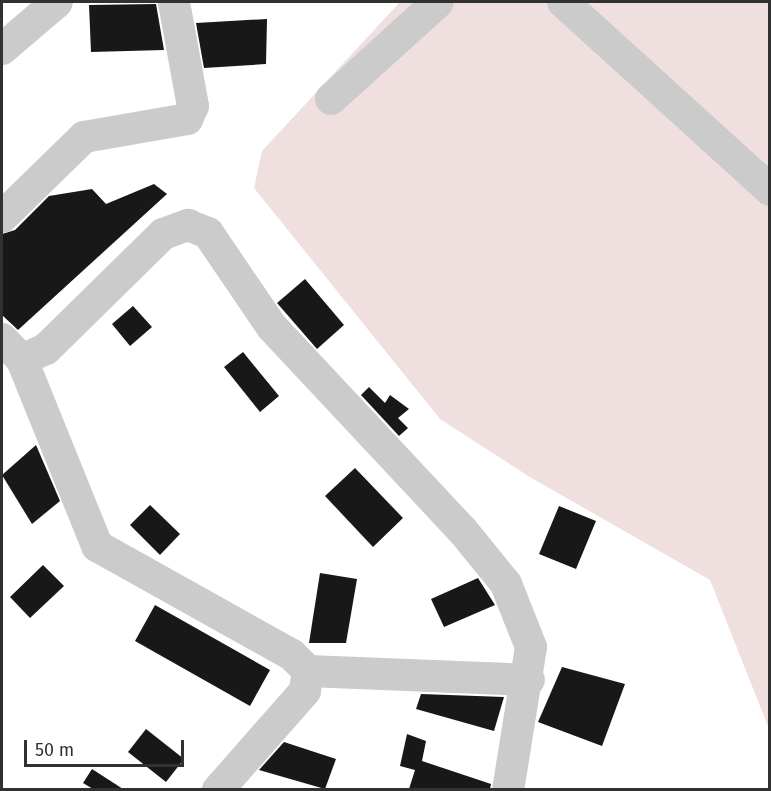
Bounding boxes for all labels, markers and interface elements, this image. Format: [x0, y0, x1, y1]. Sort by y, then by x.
scale bar [27, 728, 188, 766]
text: 50 m [35, 739, 74, 761]

